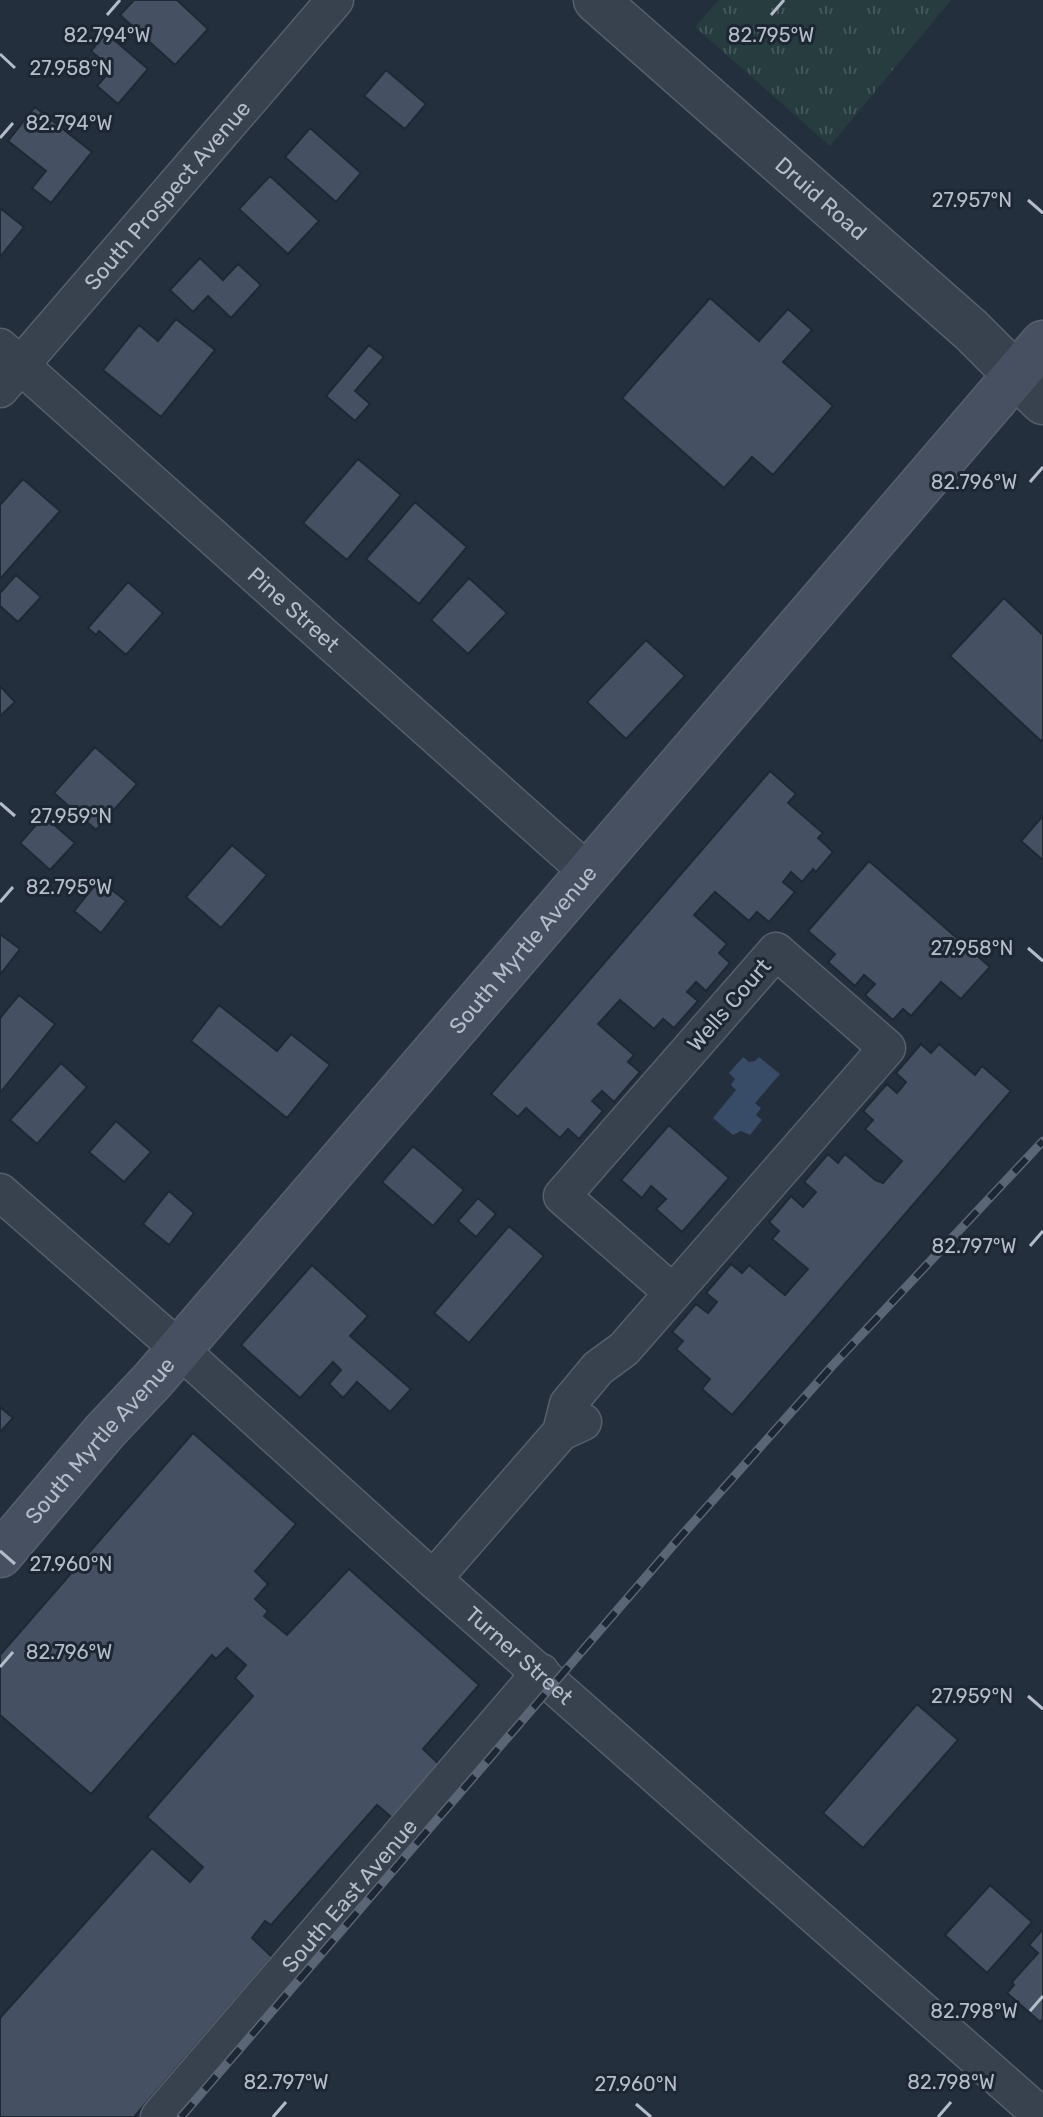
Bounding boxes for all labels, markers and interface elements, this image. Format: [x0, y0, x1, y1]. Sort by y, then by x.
text: 82.794°W [64, 23, 150, 47]
text: 82.795°W [728, 23, 814, 47]
text: 27.958°N [30, 56, 112, 80]
street label: South Prospect Avenue [78, 95, 256, 295]
text: 82.794°W [26, 111, 112, 135]
street label: Druid Road [770, 151, 872, 246]
text: 27.957°N [932, 188, 1012, 212]
text: 82.796°W [931, 470, 1017, 494]
street label: Pine Street [242, 561, 346, 658]
text: 27.959°N [30, 804, 112, 828]
street label: South Myrtle Avenue [443, 860, 602, 1039]
text: 82.795°W [26, 875, 112, 899]
text: 27.958°N [931, 936, 1013, 960]
street label: Wells Court [681, 953, 777, 1057]
text: 82.797°W [931, 1234, 1017, 1258]
street label: South Myrtle Avenue [19, 1351, 180, 1529]
text: 27.960°N [30, 1552, 112, 1576]
street label: Turner Street [460, 1600, 579, 1710]
text: 82.796°W [26, 1640, 112, 1664]
text: 27.959°N [931, 1684, 1013, 1708]
street label: South East Avenue [276, 1813, 423, 1978]
text: 82.798°W [930, 1999, 1018, 2023]
text: 82.797°W [243, 2070, 329, 2094]
text: 82.798°W [907, 2070, 995, 2094]
text: 27.960°N [595, 2072, 677, 2096]

